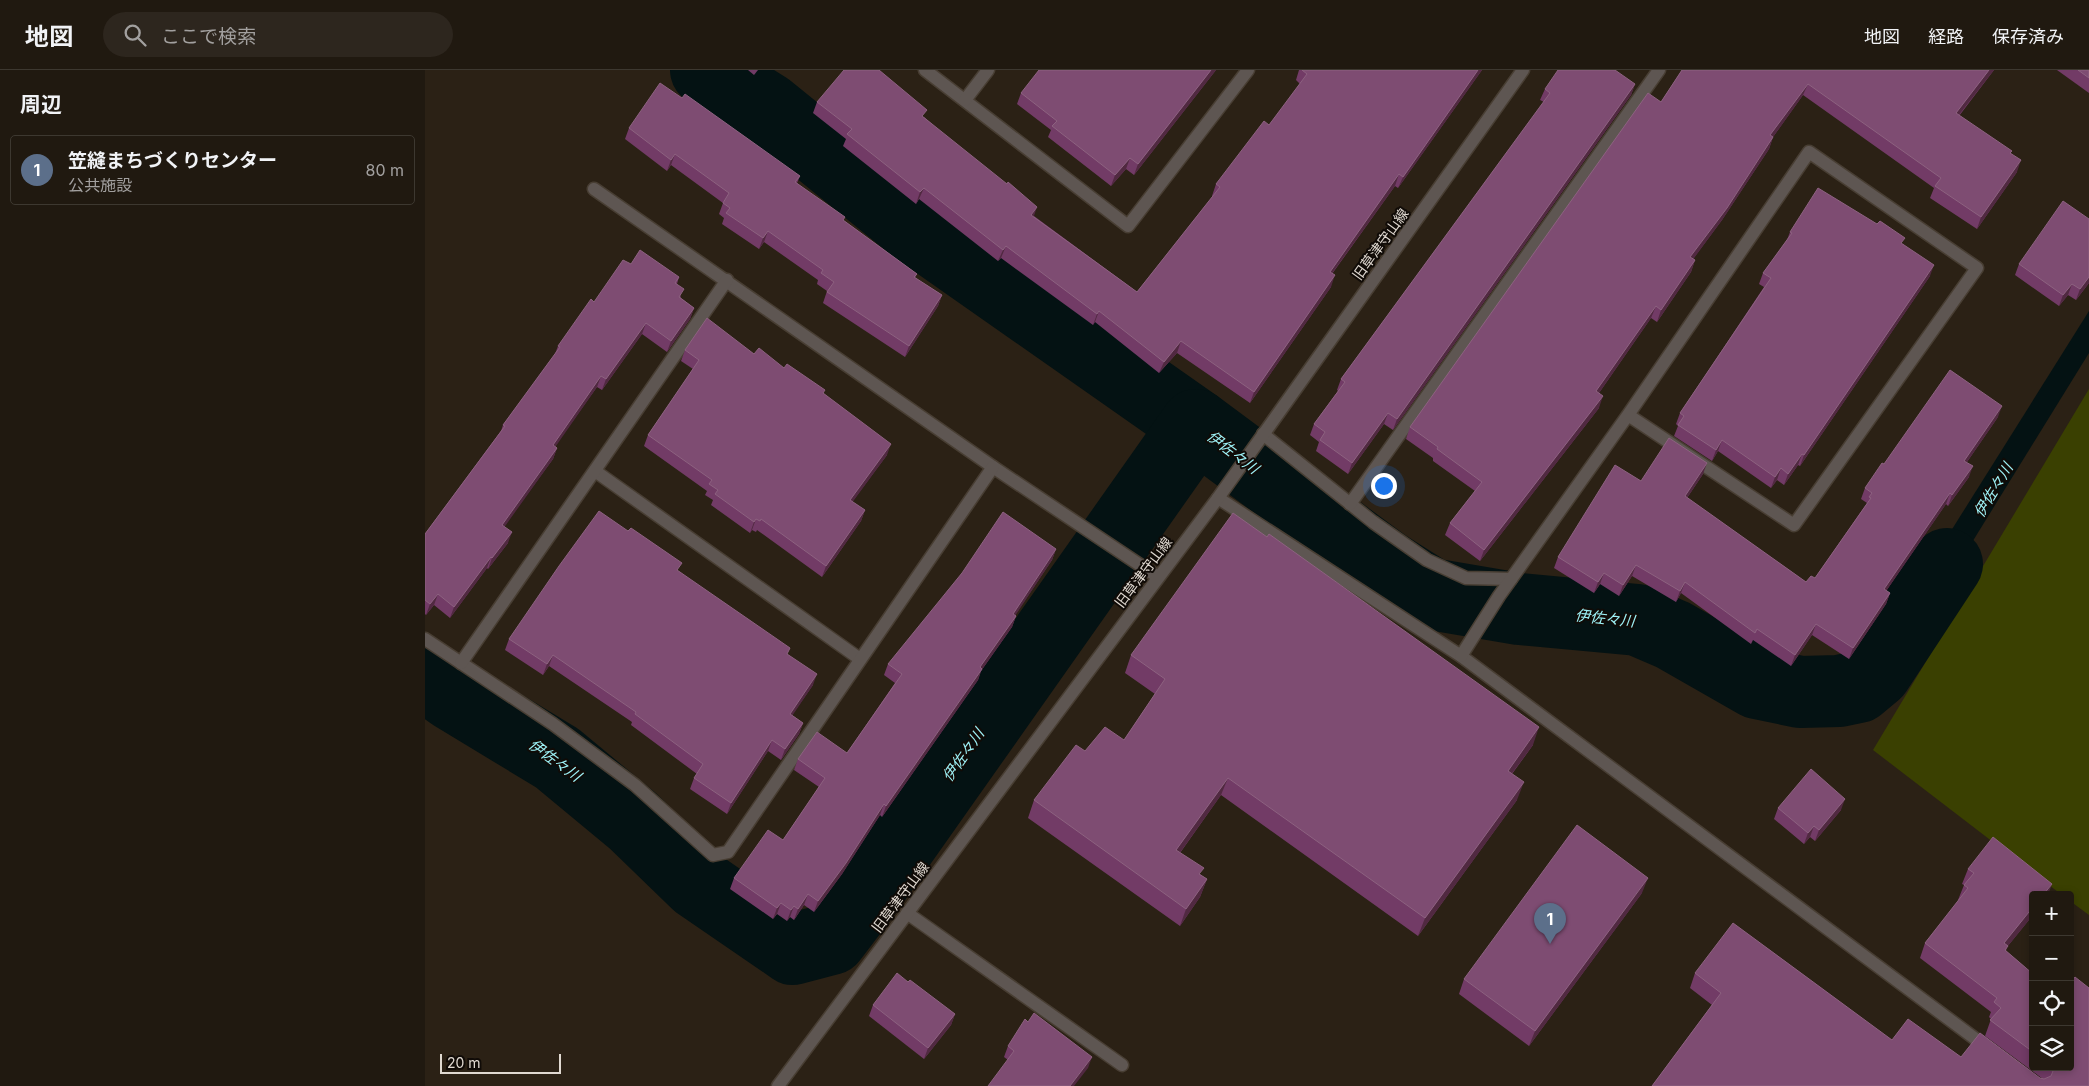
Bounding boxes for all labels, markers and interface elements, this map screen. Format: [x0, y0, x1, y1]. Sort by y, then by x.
search box [103, 12, 453, 57]
icon: search [121, 21, 149, 49]
text: 地図 [25, 22, 73, 51]
text: ここで検索 [161, 25, 256, 48]
text: 地図 [1864, 26, 1900, 47]
text: 経路 [1928, 26, 1964, 47]
text: 保存済み [1992, 26, 2064, 47]
text: 周辺 [20, 92, 62, 117]
text: 笠縫まちづくりセンター [68, 149, 277, 172]
text: 1 [34, 160, 40, 180]
text: 80 m [365, 160, 404, 180]
text: 公共施設 [68, 175, 132, 195]
street label: 旧草津守山線 [1348, 205, 1412, 283]
water label: 伊佐々川 [1203, 426, 1264, 479]
water label: 伊佐々川 [1969, 458, 2018, 521]
your location [1371, 473, 1397, 499]
street label: 旧草津守山線 [1111, 533, 1175, 611]
water label: 伊佐々川 [1574, 605, 1638, 631]
water label: 伊佐々川 [938, 723, 989, 785]
water label: 伊佐々川 [525, 735, 586, 786]
street label: 旧草津守山線 [868, 858, 932, 936]
map controls [2029, 891, 2074, 1071]
button: + [2029, 891, 2074, 936]
pin: 1 [1534, 903, 1566, 944]
button: − [2029, 936, 2074, 981]
button: locate [2029, 981, 2074, 1026]
button: layers [2029, 1026, 2074, 1071]
scale bar [440, 1051, 561, 1074]
text: 20 m [447, 1054, 481, 1071]

